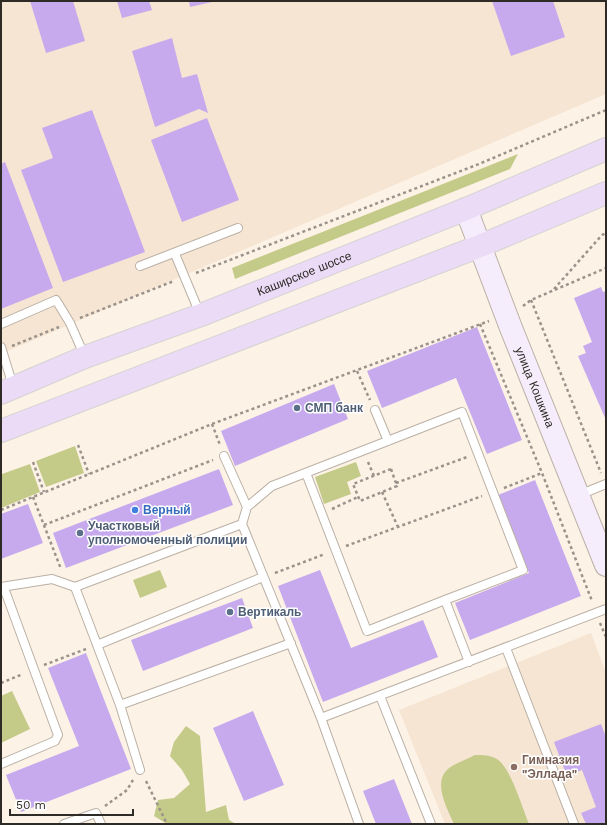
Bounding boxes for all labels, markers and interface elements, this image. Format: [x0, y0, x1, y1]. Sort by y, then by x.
street label: Каширское шоссе [255, 248, 354, 299]
street label: улица Кошкина [512, 345, 557, 430]
place label: СМП банк [305, 401, 364, 415]
marker: СМП банк [292, 403, 302, 413]
place label: Верный [143, 503, 191, 517]
marker: Верный [130, 505, 140, 515]
place label: Участковый уполномоченный полиции [88, 519, 247, 547]
marker: Участковый уполномоченный полиции [75, 528, 85, 538]
place label: Вертикаль [238, 605, 301, 619]
marker: Вертикаль [225, 607, 235, 617]
place label: Гимназия "Эллада" [522, 753, 579, 781]
marker: Гимназия "Эллада" [509, 762, 519, 772]
scale bar [10, 791, 133, 817]
text: 50 m [16, 798, 46, 812]

